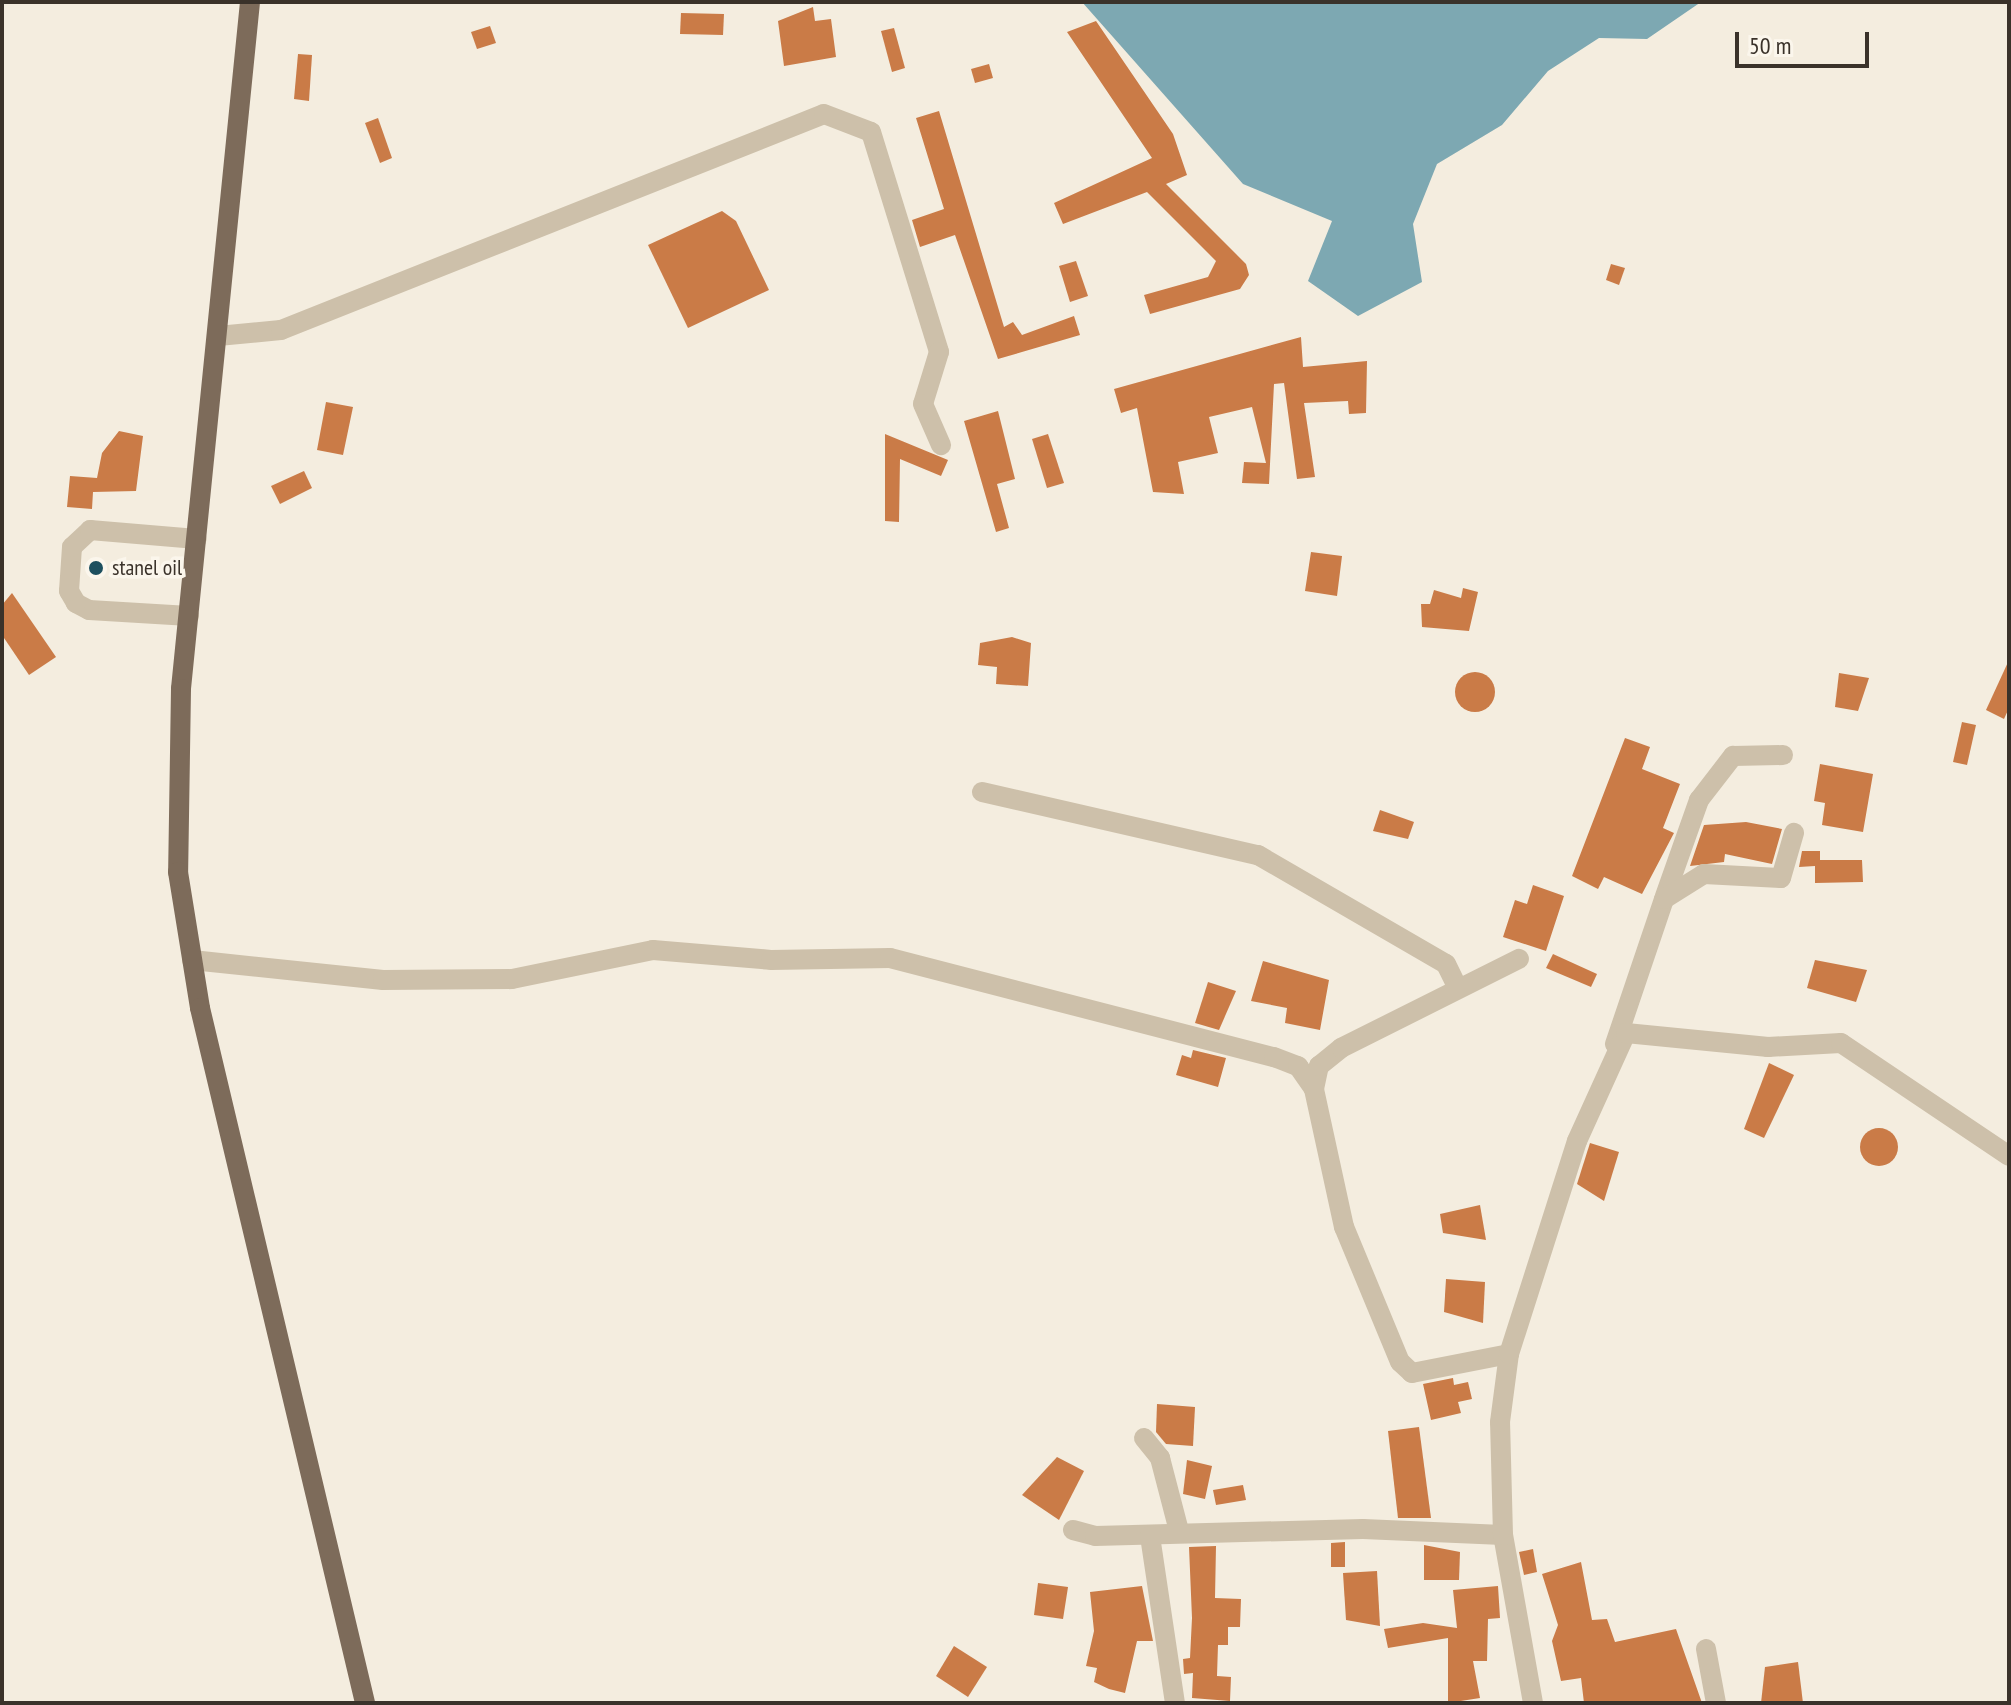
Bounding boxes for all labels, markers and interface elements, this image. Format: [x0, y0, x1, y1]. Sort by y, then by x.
scale bar [1739, 16, 1873, 66]
text: 50 m [1749, 30, 1791, 61]
place label: stanel oil [112, 555, 182, 581]
marker: stanel oil [87, 559, 105, 577]

